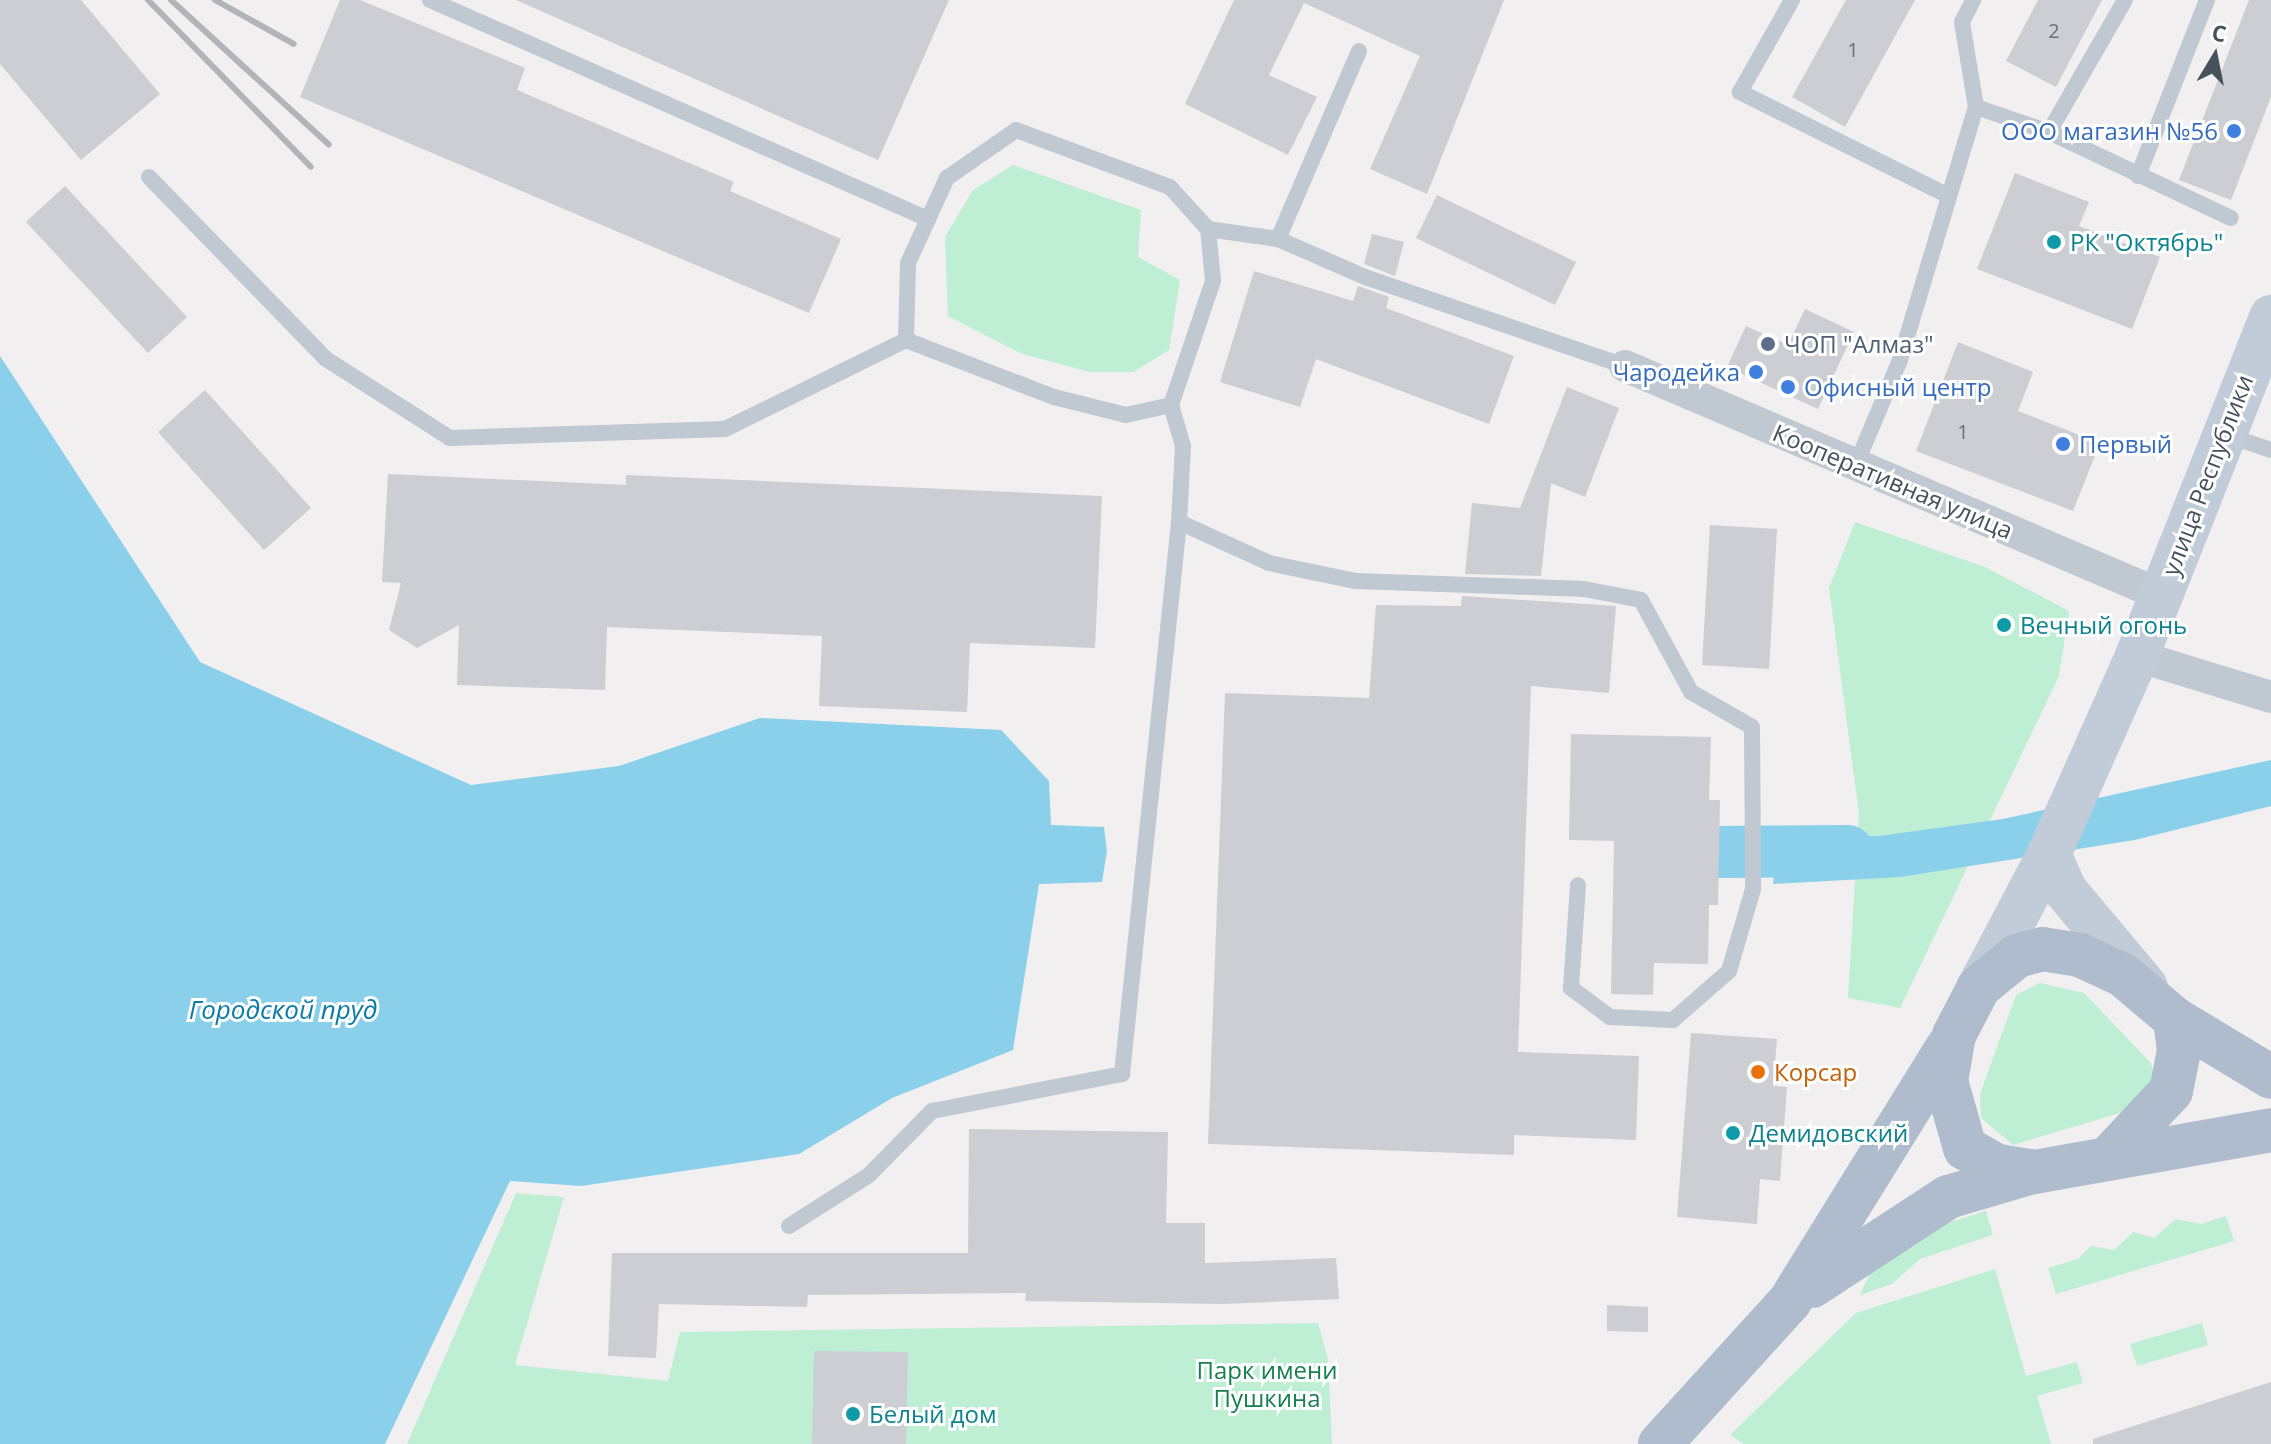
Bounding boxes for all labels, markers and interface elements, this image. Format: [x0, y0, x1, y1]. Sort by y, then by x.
north arrow [2175, 16, 2255, 96]
text: С [2210, 16, 2229, 48]
house number: 2 [2048, 18, 2060, 42]
house number: 1 [1847, 37, 1859, 61]
place label: ООО магазин №56 [2001, 117, 2218, 145]
marker: ООО магазин №56 [2225, 122, 2243, 140]
place label: РК "Октябрь" [2070, 228, 2223, 256]
marker: РК "Октябрь" [2045, 233, 2063, 251]
place label: ЧОП "Алмаз" [1784, 330, 1934, 358]
marker: ЧОП "Алмаз" [1759, 335, 1777, 353]
place label: Чародейка [1613, 358, 1740, 386]
marker: Чародейка [1747, 363, 1765, 381]
street label: улица Республики [2155, 370, 2259, 580]
place label: Офисный центр [1804, 373, 1991, 401]
marker: Офисный центр [1779, 378, 1797, 396]
street label: Кооперативная улица [1769, 417, 2017, 545]
house number: 1 [1957, 419, 1969, 443]
place label: Первый [2079, 430, 2172, 458]
marker: Первый [2054, 435, 2072, 453]
place label: Вечный огонь [2020, 611, 2187, 639]
marker: Вечный огонь [1995, 616, 2013, 634]
water label: Городской пруд [189, 994, 377, 1026]
place label: Корсар [1774, 1058, 1857, 1086]
marker: Корсар [1749, 1063, 1767, 1081]
place label: Демидовский [1749, 1119, 1908, 1147]
marker: Демидовский [1724, 1124, 1742, 1142]
park label: Парк имени Пушкина [1197, 1356, 1337, 1412]
place label: Белый дом [869, 1400, 997, 1428]
marker: Белый дом [844, 1405, 862, 1423]

